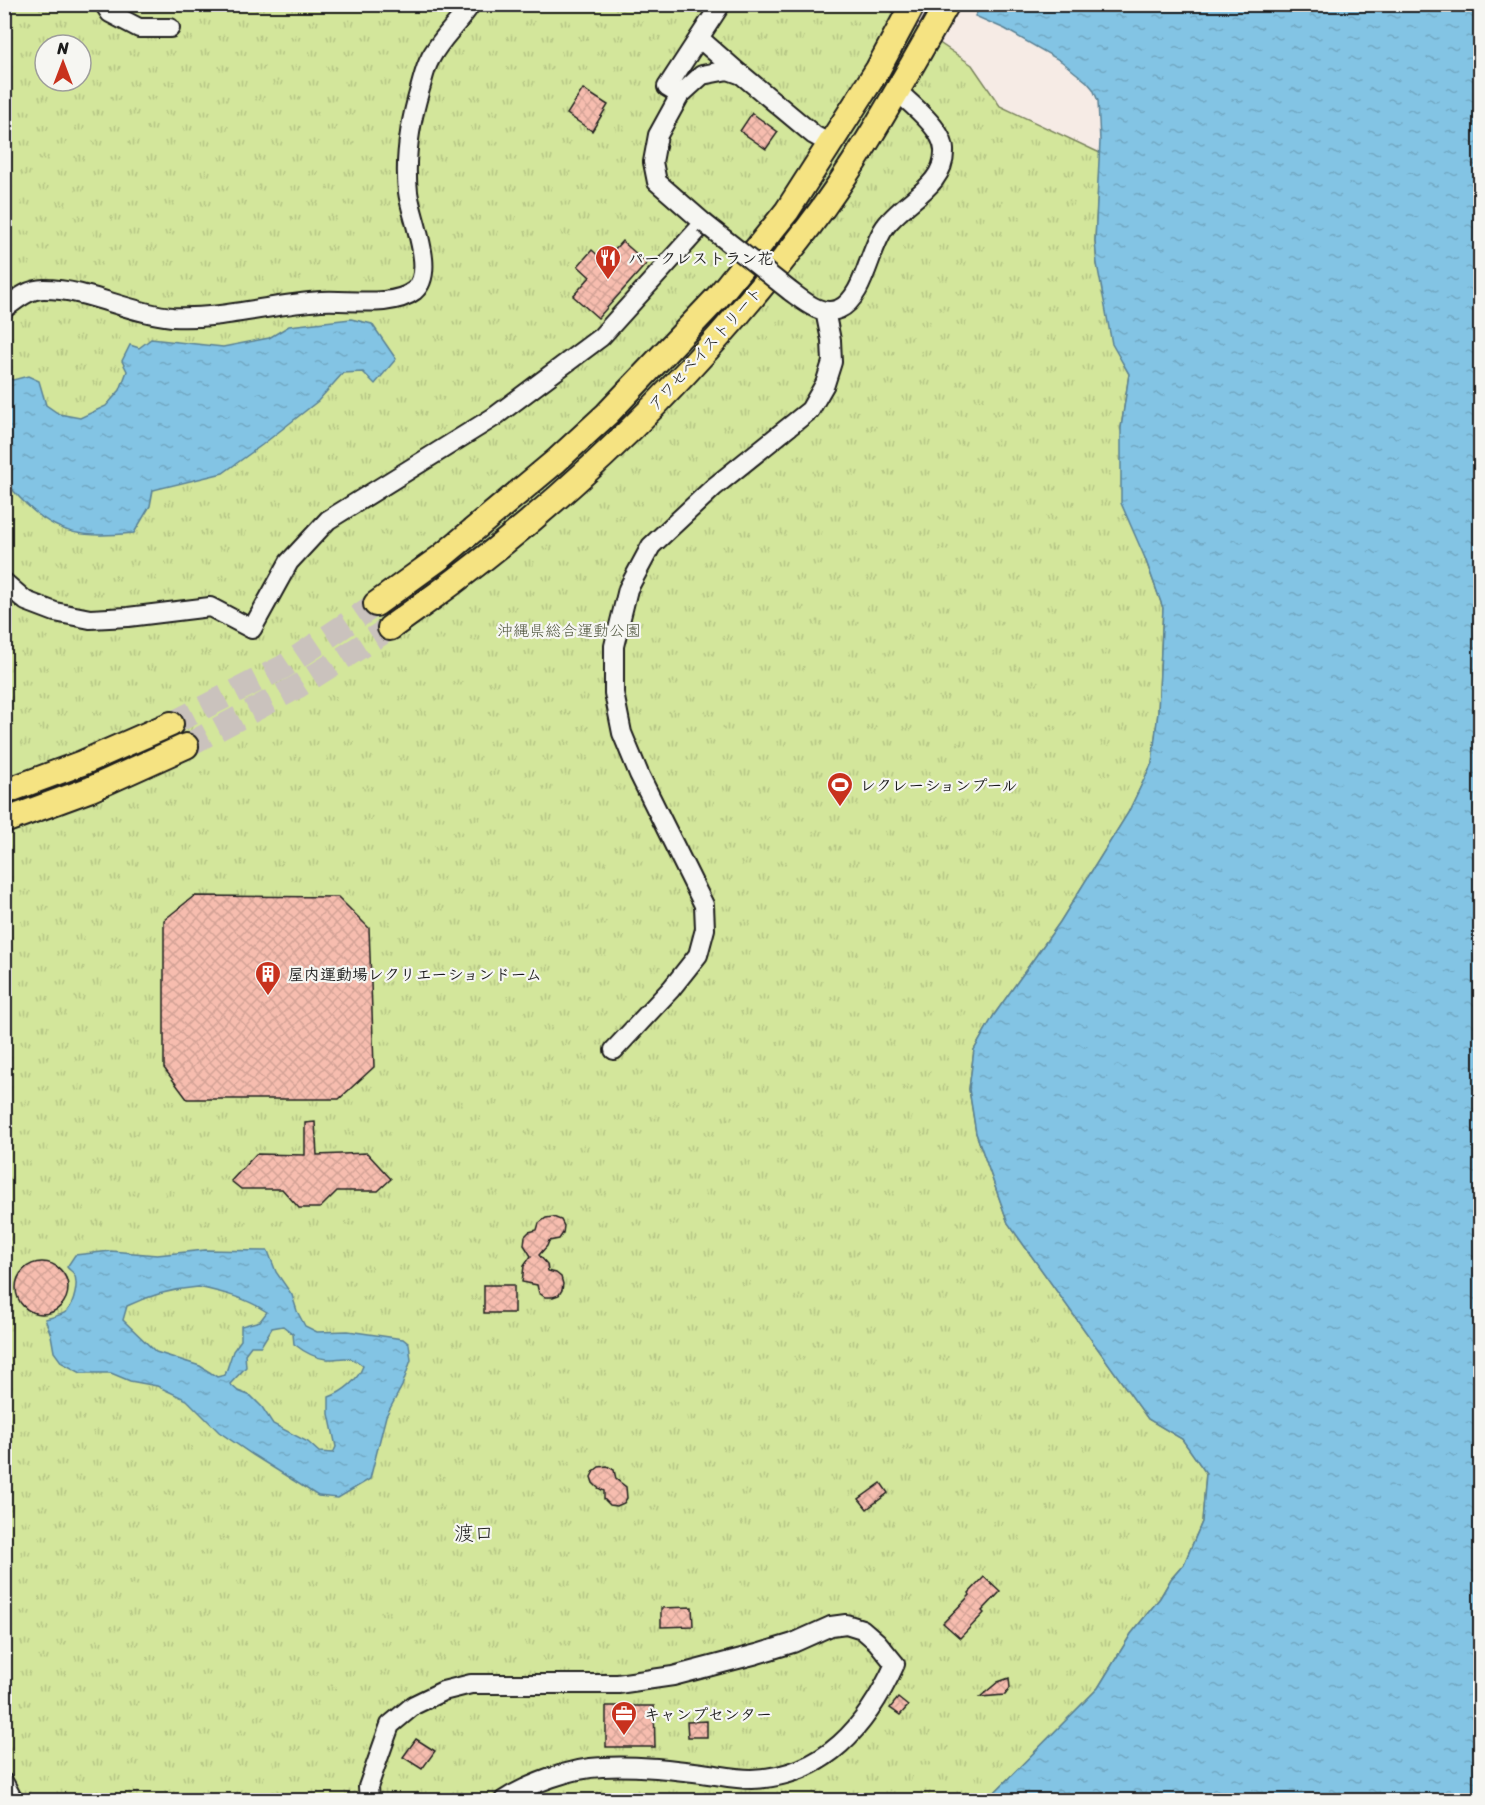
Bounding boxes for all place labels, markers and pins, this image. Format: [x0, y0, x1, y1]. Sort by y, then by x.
restaurant icon: パークレストラン花 [593, 243, 623, 281]
place label: パークレストラン花 [628, 244, 773, 273]
sports icon: レクレーションプール [825, 770, 855, 808]
place label: レクレーションプール [860, 771, 1018, 800]
building icon: 屋内運動場レクリエーションドーム [253, 959, 283, 997]
place label: 屋内運動場レクリエーションドーム [288, 960, 542, 989]
office icon: キャンプセンター [609, 1699, 639, 1737]
place label: キャンプセンター [644, 1700, 772, 1729]

